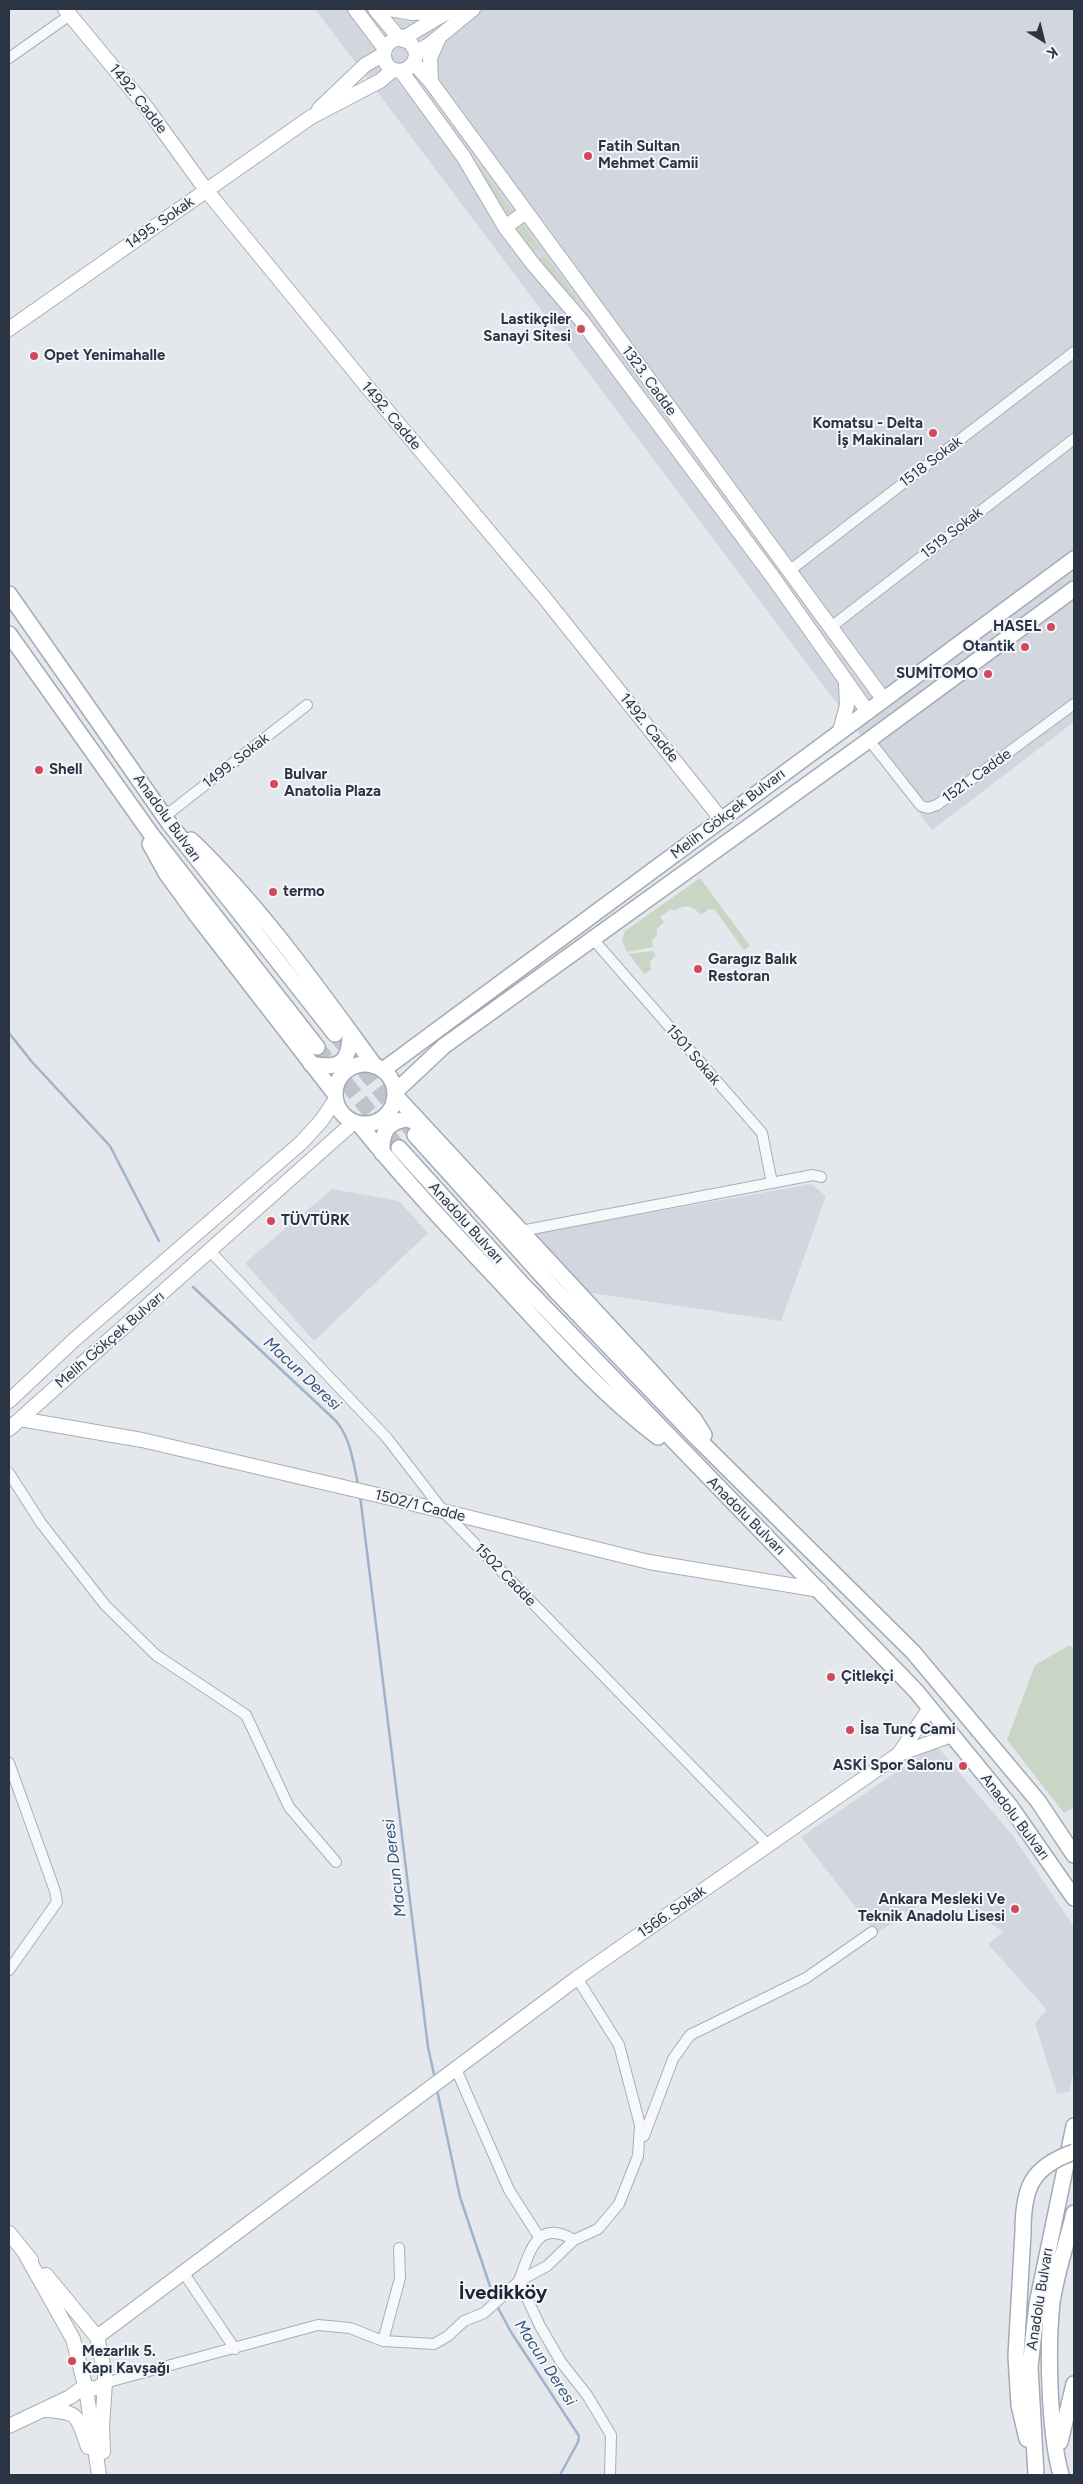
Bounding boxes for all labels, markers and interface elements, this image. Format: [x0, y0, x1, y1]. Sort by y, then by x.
north arrow [1018, 15, 1068, 65]
text: K [1043, 43, 1061, 62]
street label: 1492. Cadde [105, 61, 171, 137]
place label: Fatih Sultan Mehmet Camii [598, 138, 699, 173]
marker: Fatih Sultan Mehmet Camii [582, 150, 594, 162]
street label: 1495. Sokak [122, 193, 198, 253]
place label: Lastikçiler Sanayi Sitesi [483, 311, 571, 346]
marker: Lastikçiler Sanayi Sitesi [575, 323, 587, 335]
street label: 1323. Cadde [618, 343, 680, 419]
place label: Opet Yenimahalle [44, 347, 165, 365]
marker: Opet Yenimahalle [28, 350, 40, 362]
street label: 1492. Cadde [357, 378, 425, 454]
place label: Komatsu - Delta İş Makinaları [812, 415, 923, 450]
marker: Komatsu - Delta İş Makinaları [927, 427, 939, 439]
street label: 1518 Sokak [896, 433, 966, 491]
street label: 1519 Sokak [918, 503, 986, 563]
place label: HASEL [993, 618, 1041, 636]
marker: HASEL [1045, 621, 1057, 633]
place label: Otantik [963, 638, 1015, 656]
marker: Otantik [1019, 641, 1031, 653]
place label: SUMİTOMO [896, 665, 978, 683]
marker: SUMİTOMO [982, 668, 994, 680]
street label: 1492. Cadde [616, 690, 682, 766]
street label: 1499. Sokak [199, 730, 273, 792]
street label: 1521. Cadde [939, 745, 1015, 807]
place label: Shell [49, 761, 82, 779]
marker: Shell [33, 764, 45, 776]
street label: Melih Gökçek Bulvarı [667, 765, 789, 863]
place label: Bulvar Anatolia Plaza [284, 766, 381, 801]
street label: Anadolu Bulvarı [129, 771, 205, 865]
marker: Bulvar Anatolia Plaza [268, 778, 280, 790]
place label: termo [283, 883, 325, 901]
marker: termo [267, 886, 279, 898]
place label: Garagız Balık Restoran [708, 951, 797, 986]
marker: Garagız Balık Restoran [692, 963, 704, 975]
street label: 1501 Sokak [662, 1021, 724, 1089]
street label: Anadolu Bulvarı [425, 1178, 507, 1268]
place label: TÜVTÜRK [281, 1212, 350, 1230]
marker: TÜVTÜRK [265, 1215, 277, 1227]
street label: Melih Gökçek Bulvarı [52, 1288, 168, 1392]
water label: Macun Deresi [259, 1333, 345, 1415]
street label: Anadolu Bulvarı [703, 1473, 789, 1559]
street label: 1502/1 Cadde [373, 1486, 467, 1526]
street label: 1502 Cadde [470, 1540, 540, 1610]
place label: Çitlekçi [841, 1668, 894, 1686]
marker: Çitlekçi [825, 1671, 837, 1683]
place label: İsa Tunç Cami [860, 1721, 956, 1739]
marker: İsa Tunç Cami [844, 1724, 856, 1736]
place label: ASKİ Spor Salonu [833, 1757, 953, 1775]
marker: ASKİ Spor Salonu [957, 1760, 969, 1772]
street label: Anadolu Bulvarı [977, 1770, 1053, 1864]
water label: Macun Deresi [379, 1818, 411, 1918]
street label: 1566. Sokak [635, 1882, 709, 1942]
place label: Ankara Mesleki Ve Teknik Anadolu Lisesi [858, 1891, 1005, 1926]
marker: Ankara Mesleki Ve Teknik Anadolu Lisesi [1009, 1903, 1021, 1915]
street label: Anadolu Bulvarı [1023, 2246, 1057, 2352]
district label: İvedikköy [459, 2281, 547, 2305]
water label: Macun Deresi [510, 2316, 580, 2410]
place label: Mezarlık 5. Kapı Kavşağı [82, 2343, 170, 2378]
marker: Mezarlık 5. Kapı Kavşağı [66, 2355, 78, 2367]

